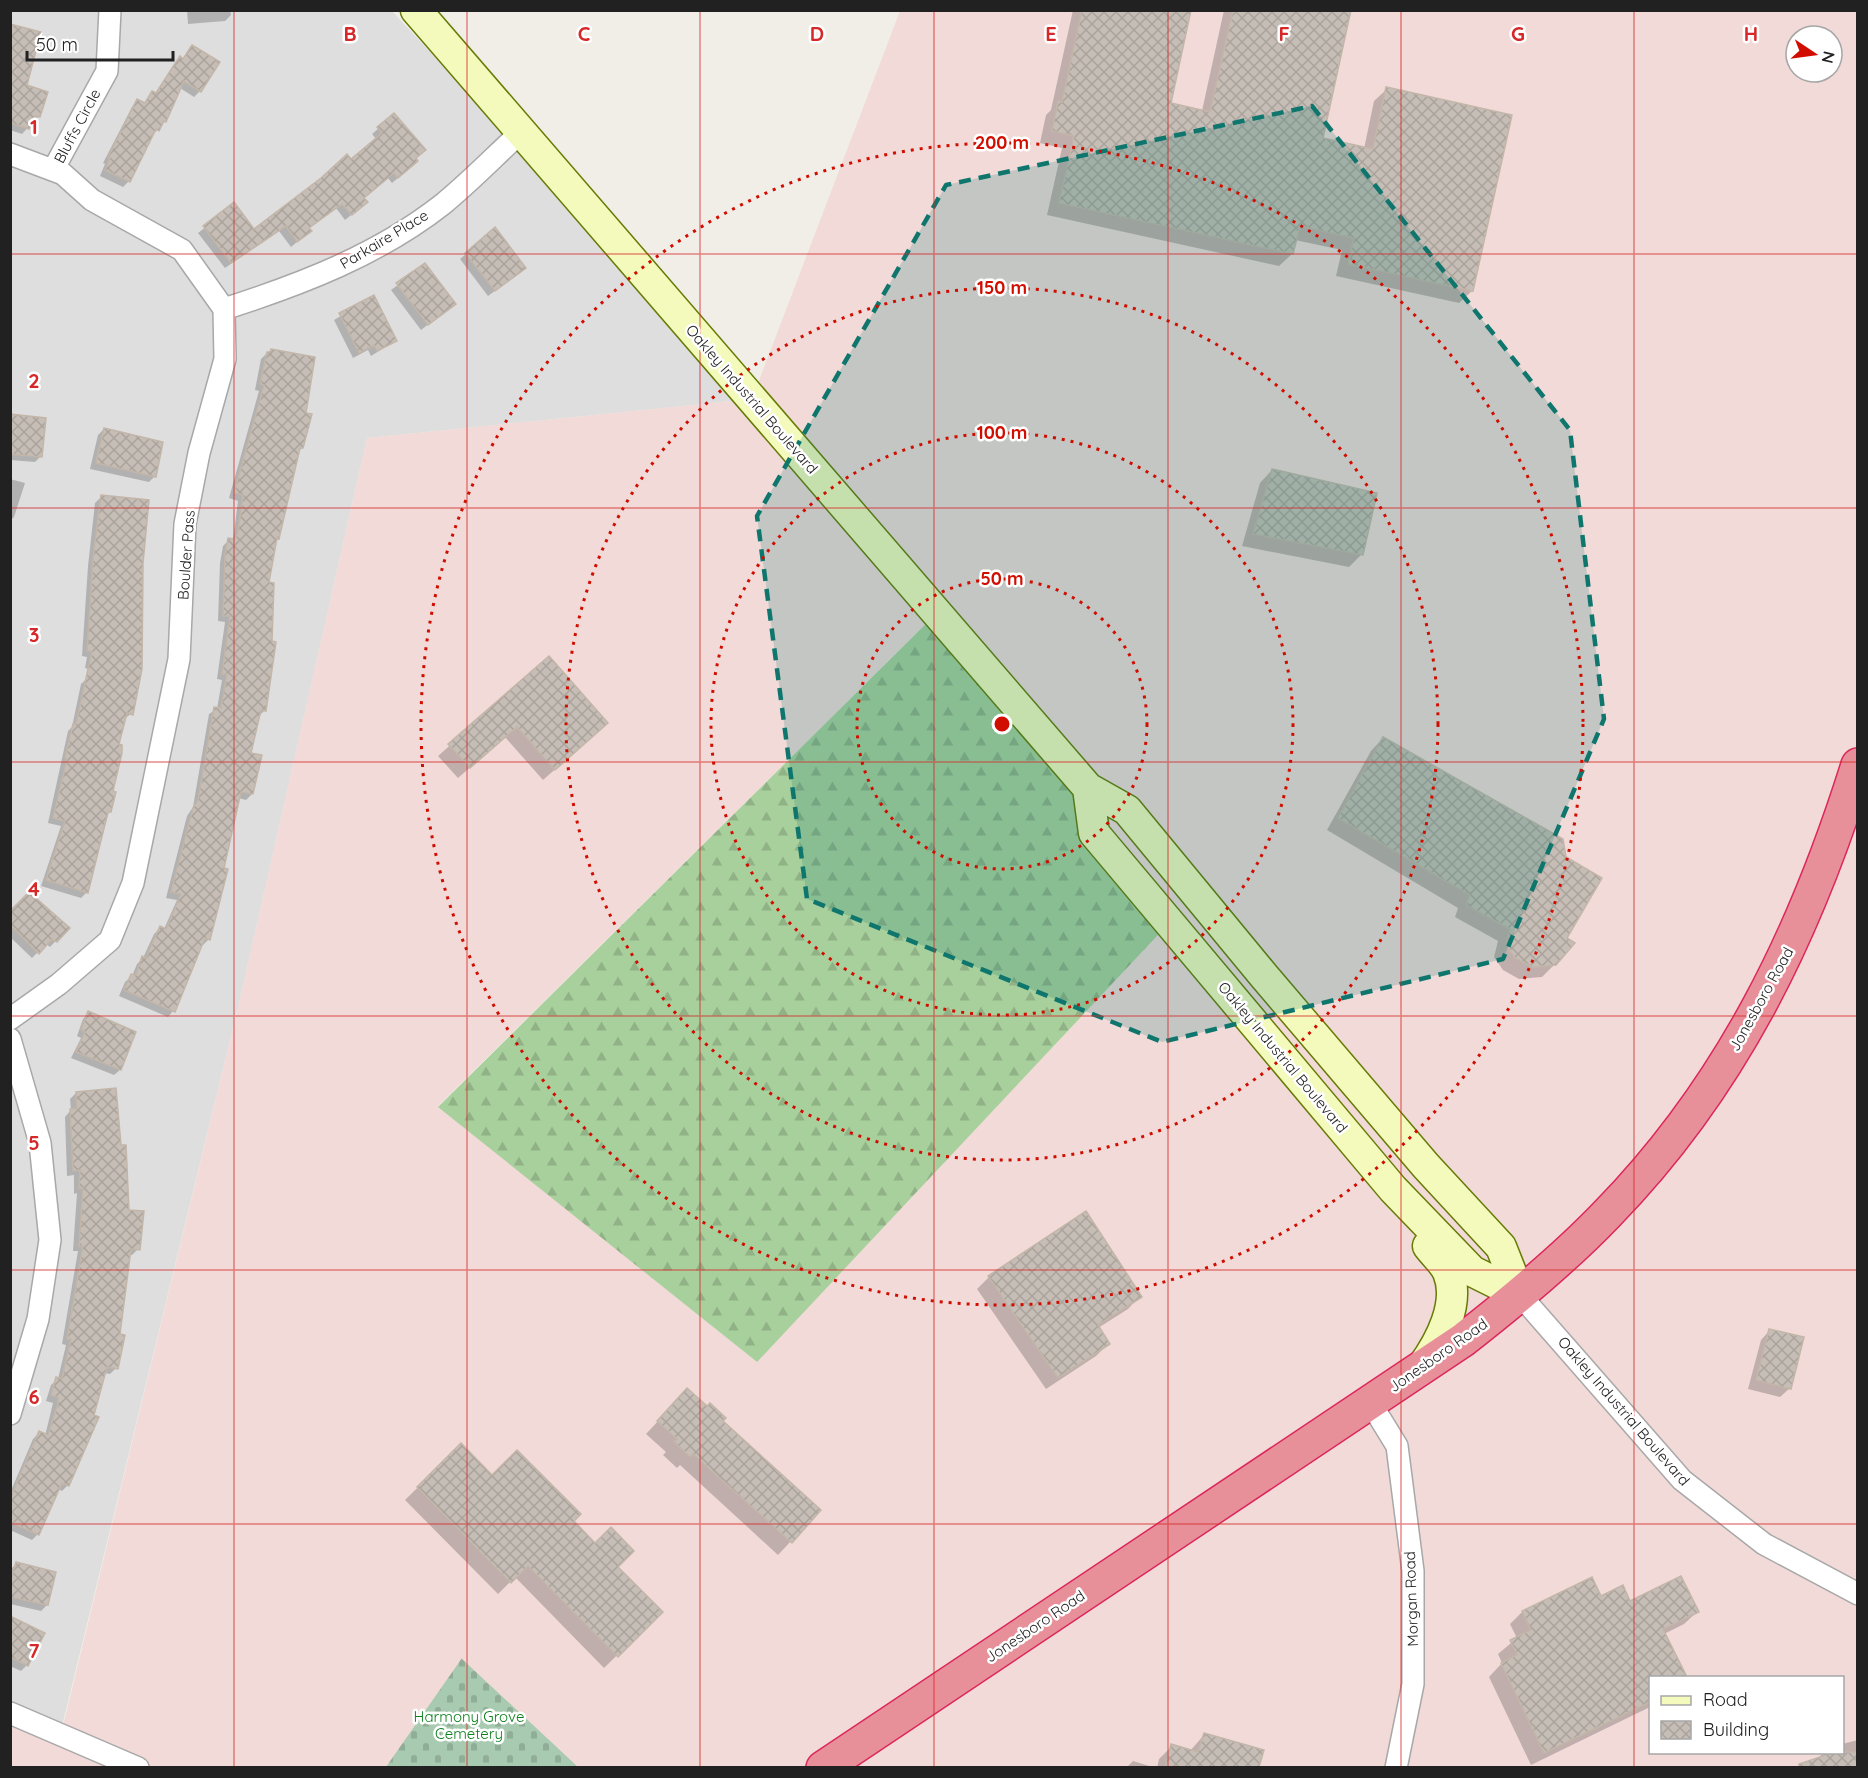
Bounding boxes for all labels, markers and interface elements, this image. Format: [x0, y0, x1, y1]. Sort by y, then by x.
text: B [343, 21, 357, 46]
text: C [578, 21, 591, 46]
text: D [810, 21, 824, 46]
text: E [1045, 21, 1057, 46]
text: F [1278, 21, 1290, 46]
text: G [1511, 21, 1525, 46]
text: H [1744, 21, 1758, 46]
scale bar [27, 24, 172, 62]
north arrow [1784, 24, 1844, 84]
text: 50 m [36, 33, 78, 56]
text: N [1818, 49, 1840, 65]
street label: Bluffs Circle [49, 86, 105, 166]
text: 1 [30, 114, 38, 139]
text: 200 m [975, 131, 1029, 154]
street label: Parkaire Place [336, 205, 432, 273]
text: 150 m [977, 276, 1027, 299]
street label: Oakley Industrial Boulevard [682, 321, 822, 477]
text: 2 [28, 368, 40, 393]
text: 100 m [977, 421, 1027, 444]
street label: Boulder Pass [173, 509, 199, 601]
text: 50 m [980, 567, 1024, 590]
text: 3 [29, 622, 39, 647]
centre of rings [992, 714, 1012, 734]
text: 4 [28, 876, 40, 901]
street label: Jonesboro Road [1725, 944, 1797, 1054]
street label: Oakley Industrial Boulevard [1214, 978, 1352, 1136]
text: 5 [28, 1130, 40, 1155]
street label: Jonesboro Road [1385, 1314, 1491, 1396]
street label: Oakley Industrial Boulevard [1554, 1333, 1694, 1489]
text: 6 [28, 1384, 40, 1409]
street label: Morgan Road [1400, 1551, 1422, 1647]
street label: Jonesboro Road [982, 1586, 1088, 1666]
text: 7 [29, 1638, 40, 1663]
legend [1649, 1676, 1844, 1754]
text: Road [1703, 1688, 1748, 1711]
park label: Harmony Grove Cemetery [414, 1707, 524, 1743]
text: Building [1703, 1718, 1769, 1741]

